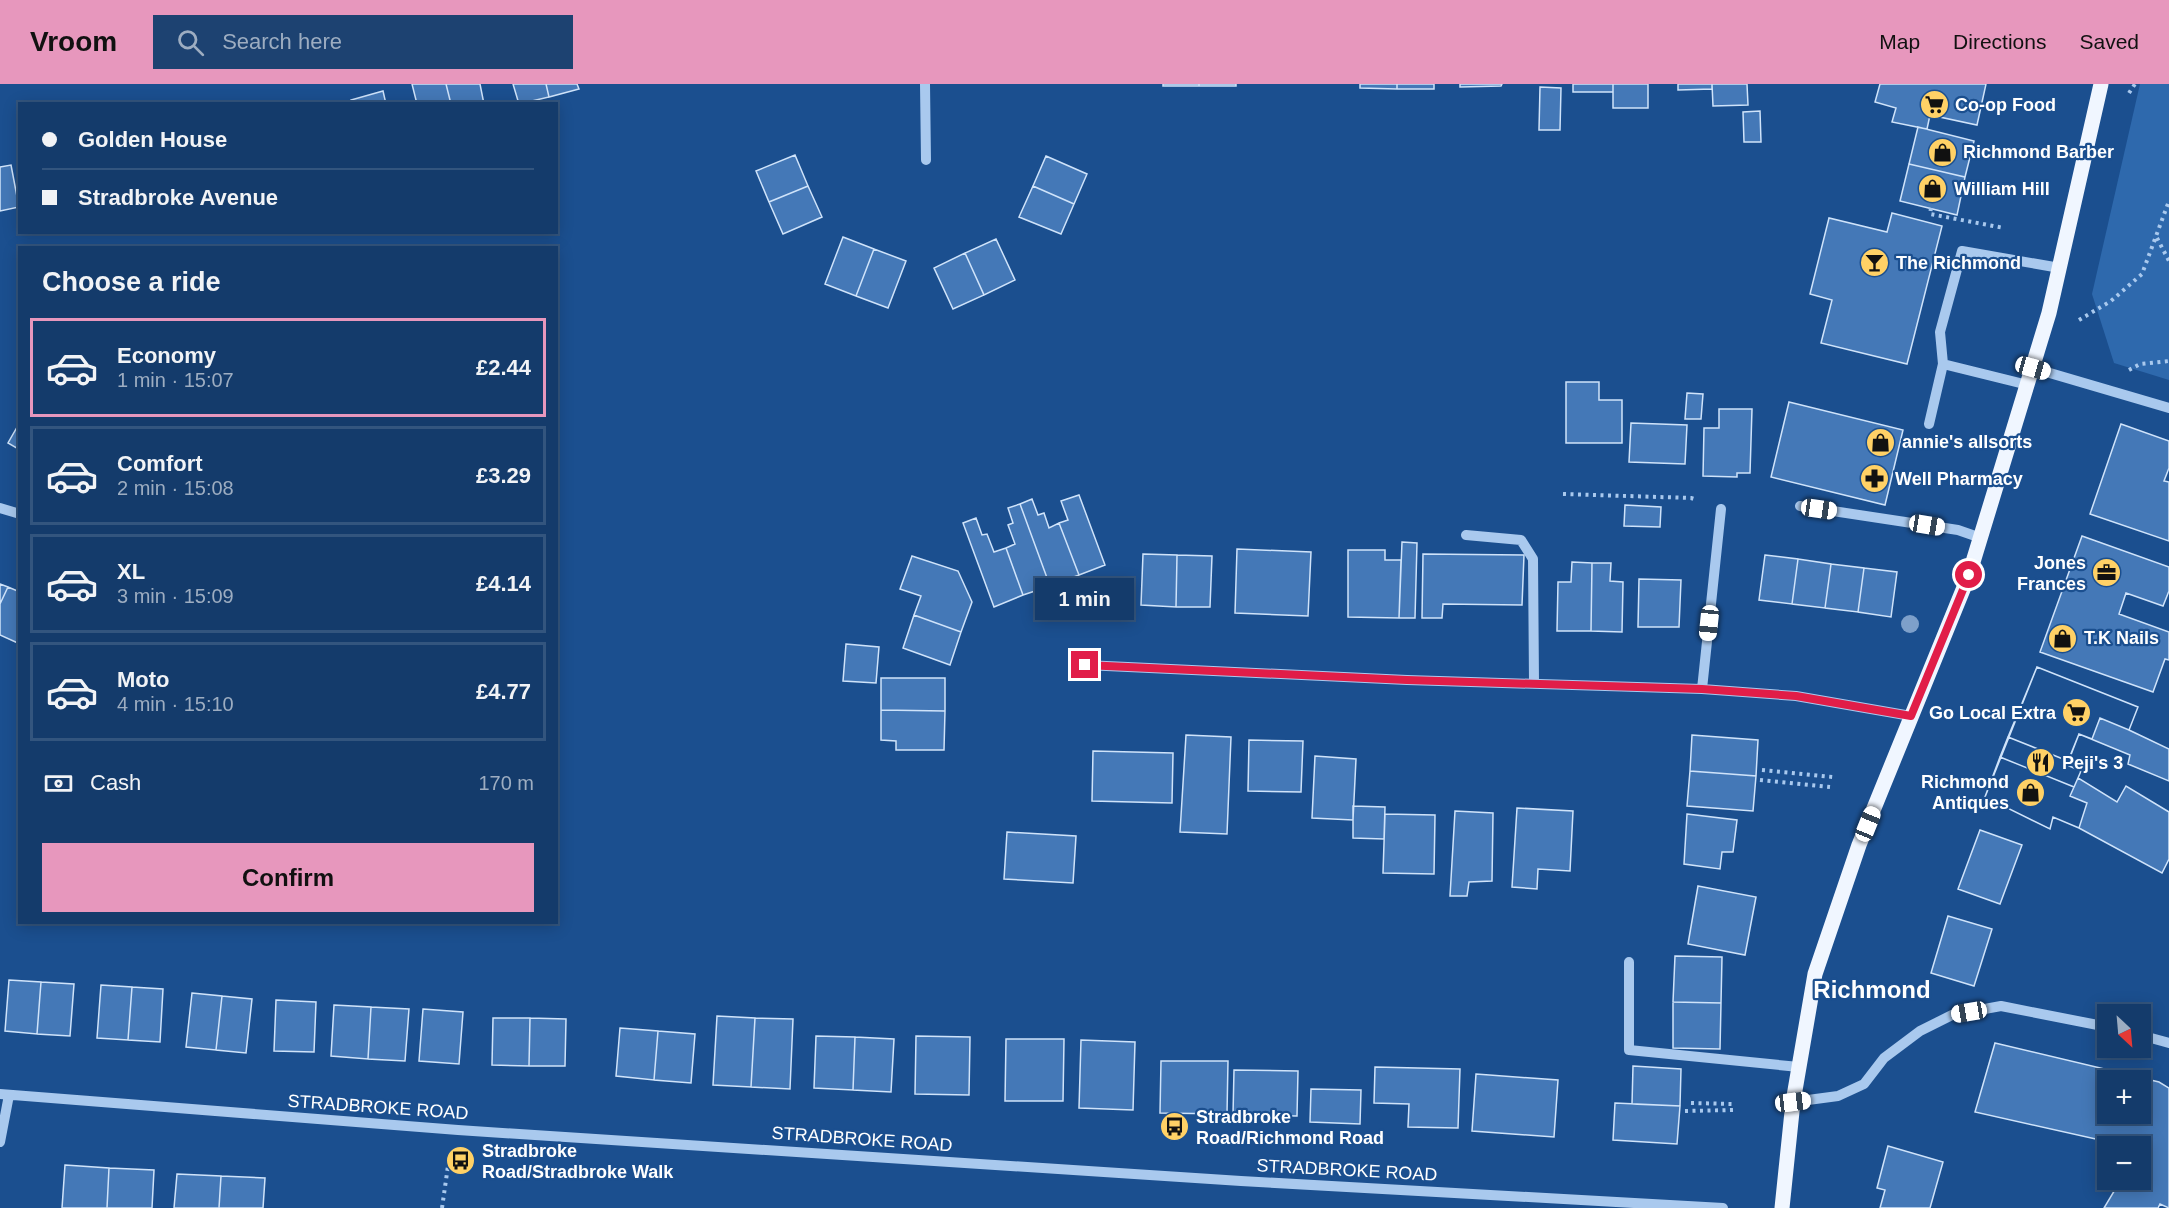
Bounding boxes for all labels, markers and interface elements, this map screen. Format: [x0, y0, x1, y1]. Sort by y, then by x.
search box [153, 15, 573, 69]
text: Vroom [30, 26, 117, 57]
icon: search [174, 26, 207, 59]
text: Search here [222, 29, 342, 54]
text: Map [1879, 30, 1920, 53]
text: Directions [1953, 30, 2046, 53]
text: Saved [2079, 30, 2139, 53]
supermarket icon: Co-op Food [1918, 89, 1950, 121]
place label: Co-op Food [1955, 95, 2056, 115]
text: Golden House [78, 127, 227, 152]
shop icon: Richmond Barber [1926, 136, 1958, 168]
place label: Richmond Barber [1963, 142, 2114, 162]
shop icon: William Hill [1917, 173, 1949, 205]
place label: William Hill [1954, 179, 2050, 199]
text: Stradbroke Avenue [78, 185, 278, 210]
bar icon: The Richmond [1859, 247, 1891, 279]
place label: The Richmond [1896, 253, 2021, 273]
text: Choose a ride [42, 267, 221, 297]
icon: car [45, 341, 99, 395]
text: Economy [117, 343, 216, 368]
car [2013, 354, 2053, 382]
text: £2.44 [476, 355, 531, 380]
text: 1 min · 15:07 [117, 369, 234, 391]
shop icon: annie's allsorts [1865, 426, 1897, 458]
place label: annie's allsorts [1902, 432, 2032, 452]
icon: car [45, 449, 99, 503]
text: Comfort [117, 451, 203, 476]
text: £3.29 [476, 463, 531, 488]
pharmacy icon: Well Pharmacy [1858, 463, 1890, 495]
place label: Well Pharmacy [1895, 469, 2023, 489]
text: 2 min · 15:08 [117, 477, 234, 499]
car [1800, 498, 1838, 520]
car [1908, 513, 1946, 537]
place label: Jones Frances [2017, 553, 2086, 594]
icon: car [45, 557, 99, 611]
office icon: Jones Frances [2091, 557, 2123, 589]
text: XL [117, 559, 145, 584]
route start [1955, 561, 1982, 588]
text: £4.14 [476, 571, 531, 596]
callout: 1 min [1036, 578, 1134, 620]
text: 3 min · 15:09 [117, 585, 234, 607]
text: 1 min [1058, 588, 1111, 610]
car [1698, 604, 1720, 642]
shop icon: T.K Nails [2047, 622, 2079, 654]
place label: T.K Nails [2084, 628, 2159, 648]
route end [1071, 651, 1098, 678]
icon: car [45, 665, 99, 719]
text: Moto [117, 667, 170, 692]
text: £4.77 [476, 679, 531, 704]
text: 4 min · 15:10 [117, 693, 234, 715]
supermarket icon: Go Local Extra [2061, 697, 2093, 729]
place label: Go Local Extra [1929, 703, 2057, 723]
restaurant icon: Peji's 3 [2025, 747, 2057, 779]
place label: Peji's 3 [2062, 753, 2123, 773]
icon: cash [42, 767, 75, 800]
text: Cash [90, 770, 141, 795]
text: 170 m [478, 772, 534, 794]
place label: Richmond Antiques [1921, 772, 2009, 813]
shop icon: Richmond Antiques [2014, 776, 2046, 808]
car [1853, 804, 1883, 844]
button: Confirm [42, 843, 534, 912]
district label: Richmond [1813, 976, 1931, 1003]
car [1950, 1000, 1988, 1024]
north arrow [2097, 1004, 2151, 1058]
map controls [2097, 1004, 2151, 1190]
button: + [2097, 1070, 2151, 1124]
street label: STRADBROKE ROAD [287, 1091, 469, 1123]
car [1774, 1091, 1812, 1113]
place label: Stradbroke Road/Richmond Road [1196, 1107, 1384, 1148]
bus stop icon: Stradbroke Road/Richmond Road [1159, 1111, 1191, 1143]
street label: STRADBROKE ROAD [771, 1123, 953, 1155]
button: − [2097, 1136, 2151, 1190]
place label: Stradbroke Road/Stradbroke Walk [482, 1141, 674, 1182]
bus stop icon: Stradbroke Road/Stradbroke Walk [445, 1145, 477, 1177]
street label: STRADBROKE ROAD [1256, 1155, 1438, 1185]

